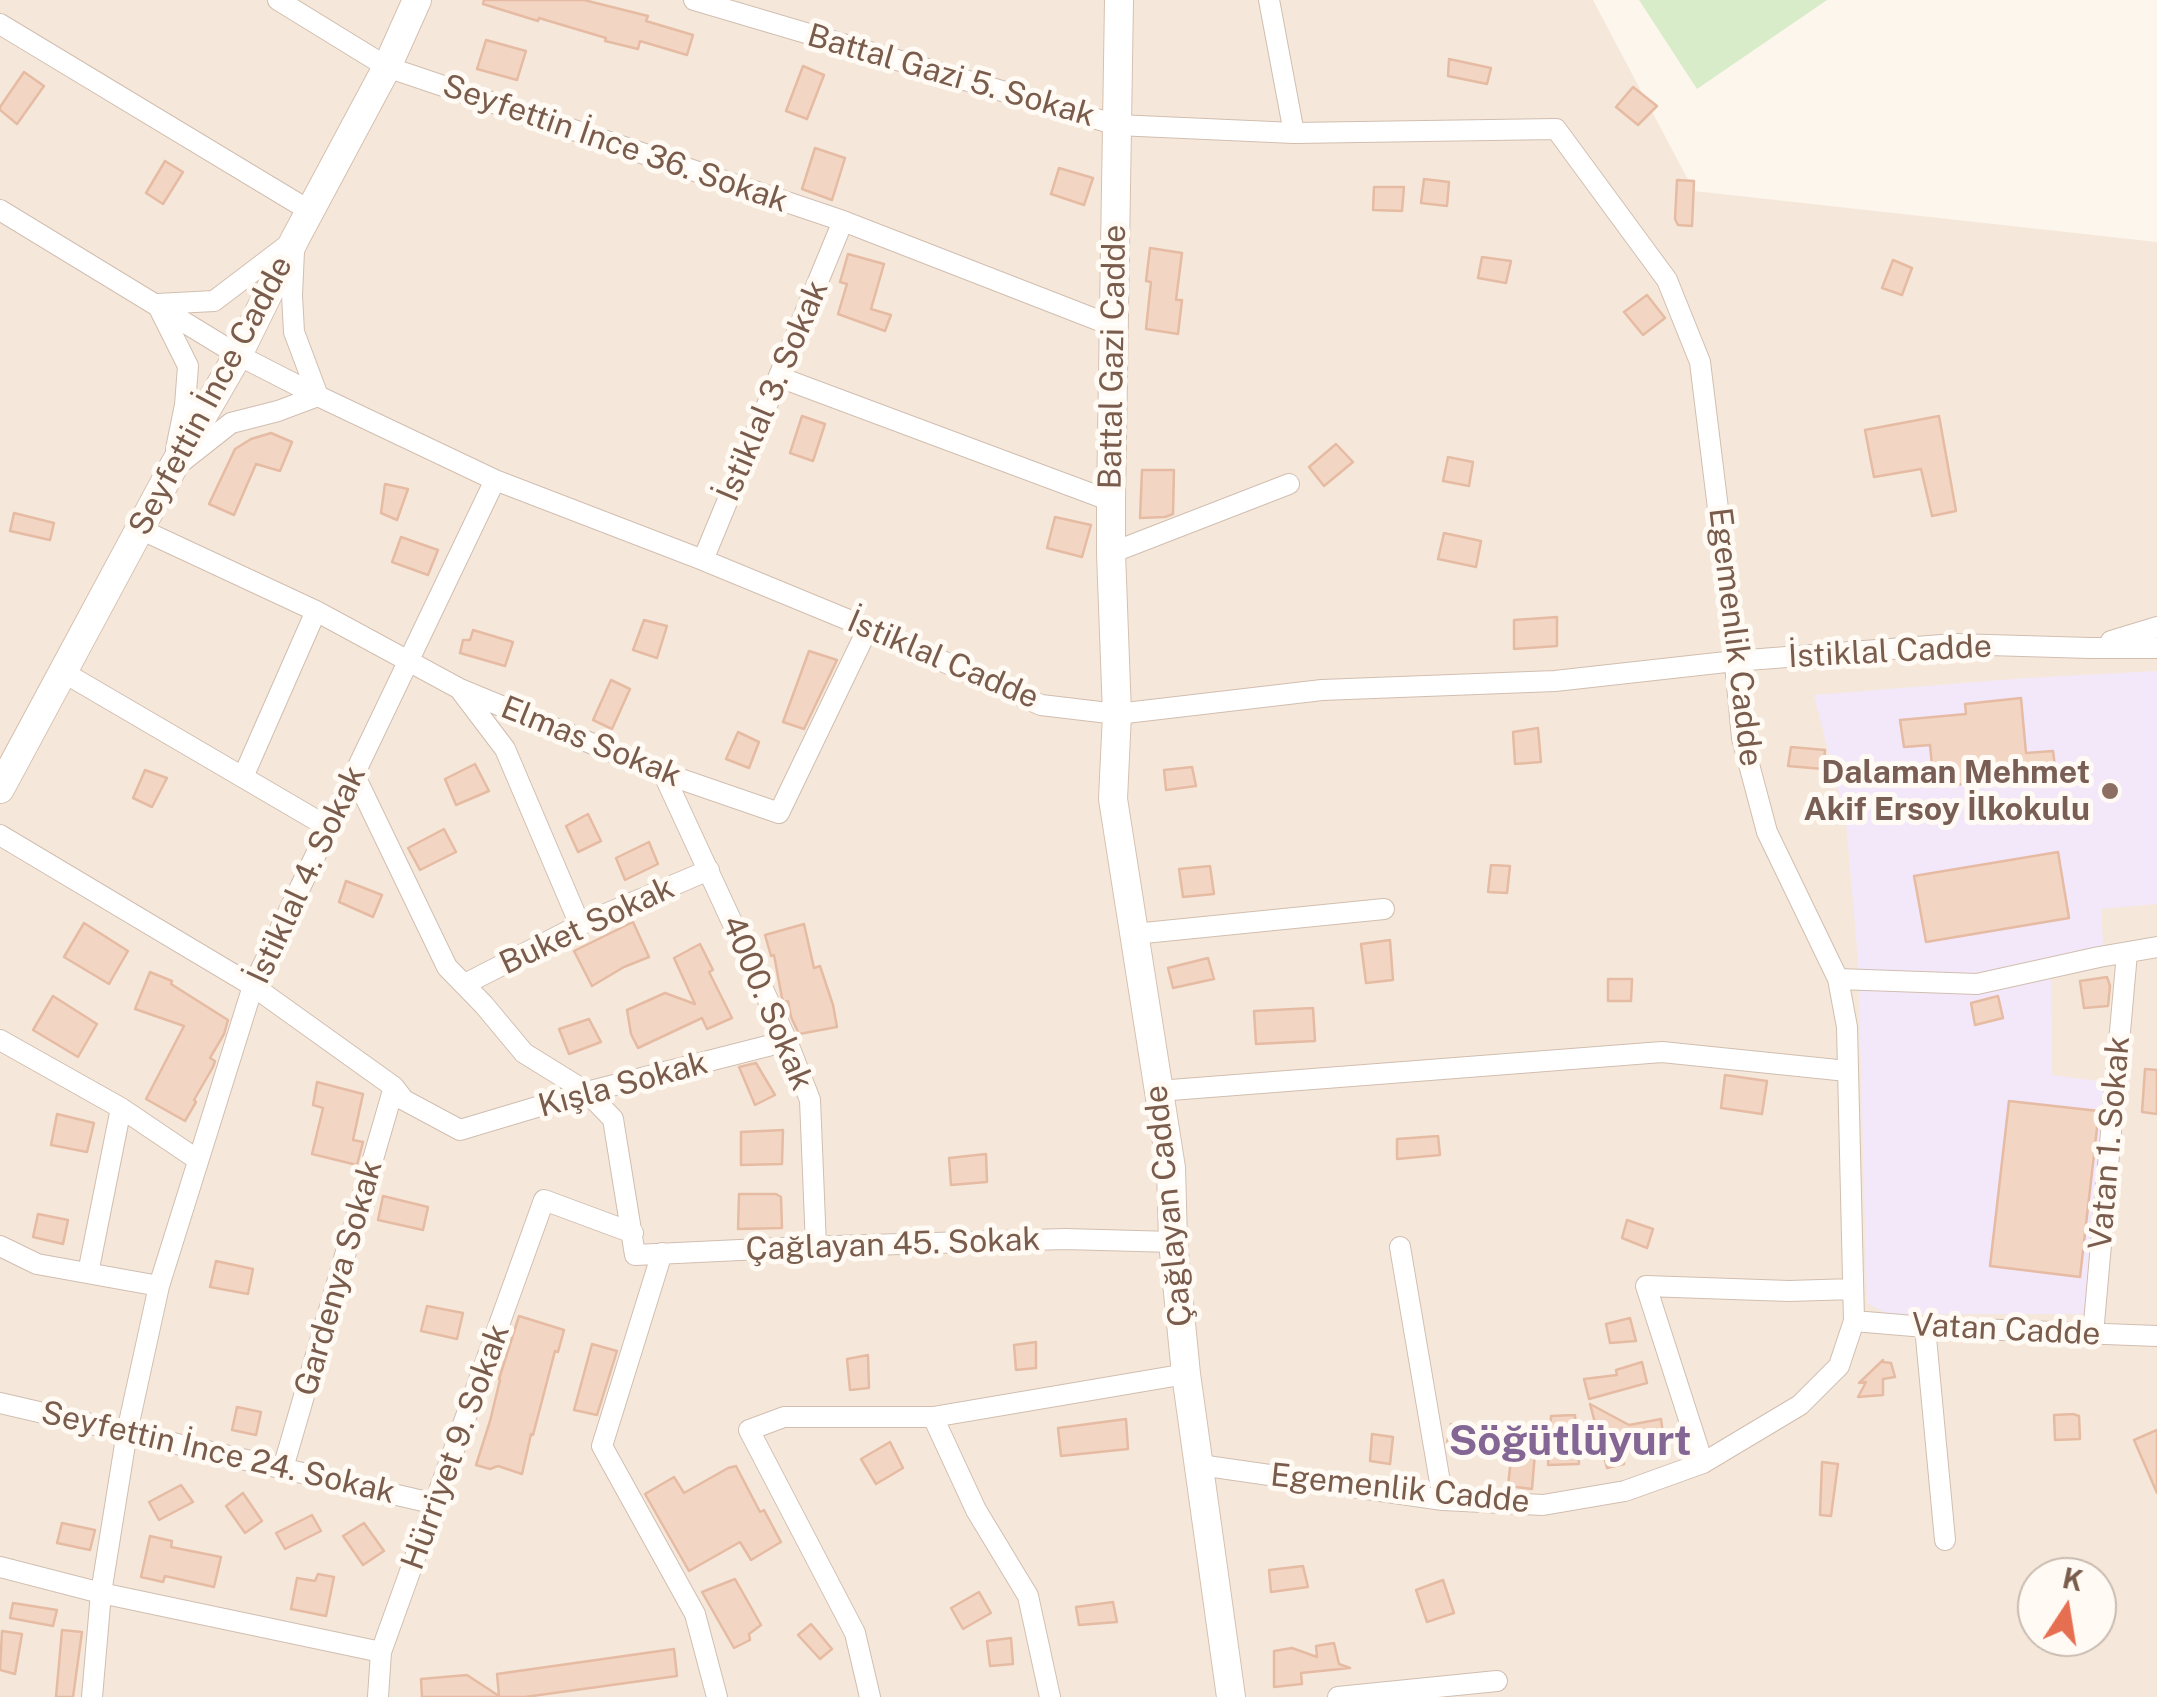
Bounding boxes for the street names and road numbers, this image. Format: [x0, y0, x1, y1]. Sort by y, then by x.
street label: Battal Gazi 5. Sokak [803, 17, 1099, 135]
street label: Seyfettin İnce 36. Sokak [437, 67, 793, 221]
street label: Battal Gazi Cadde [1091, 224, 1135, 490]
street label: Seyfettin İnce Cadde [121, 250, 301, 542]
street label: İstiklal 3. Sokak [709, 275, 837, 507]
street label: Egemenlik Cadde [1700, 505, 1770, 769]
street label: İstiklal Cadde [842, 602, 1044, 718]
street label: İstiklal Cadde [1787, 627, 1993, 677]
street label: Elmas Sokak [495, 688, 687, 796]
street label: İstiklal 4. Sokak [240, 760, 374, 990]
street label: Buket Sokak [494, 869, 680, 983]
street label: 4000. Sokak [713, 910, 821, 1096]
street label: Vatan 1. Sokak [2082, 1035, 2138, 1251]
street label: Kışla Sokak [534, 1044, 712, 1126]
street label: Çağlayan Cadde [1137, 1083, 1201, 1329]
street label: Gardenya Sokak [287, 1156, 391, 1400]
street label: Çağlayan 45. Sokak [745, 1221, 1041, 1269]
street label: Vatan Cadde [1911, 1306, 2101, 1354]
street label: Hürriyet 9. Sokak [394, 1319, 518, 1575]
street label: Seyfettin İnce 24. Sokak [37, 1394, 399, 1512]
street label: Egemenlik Cadde [1268, 1456, 1532, 1522]

